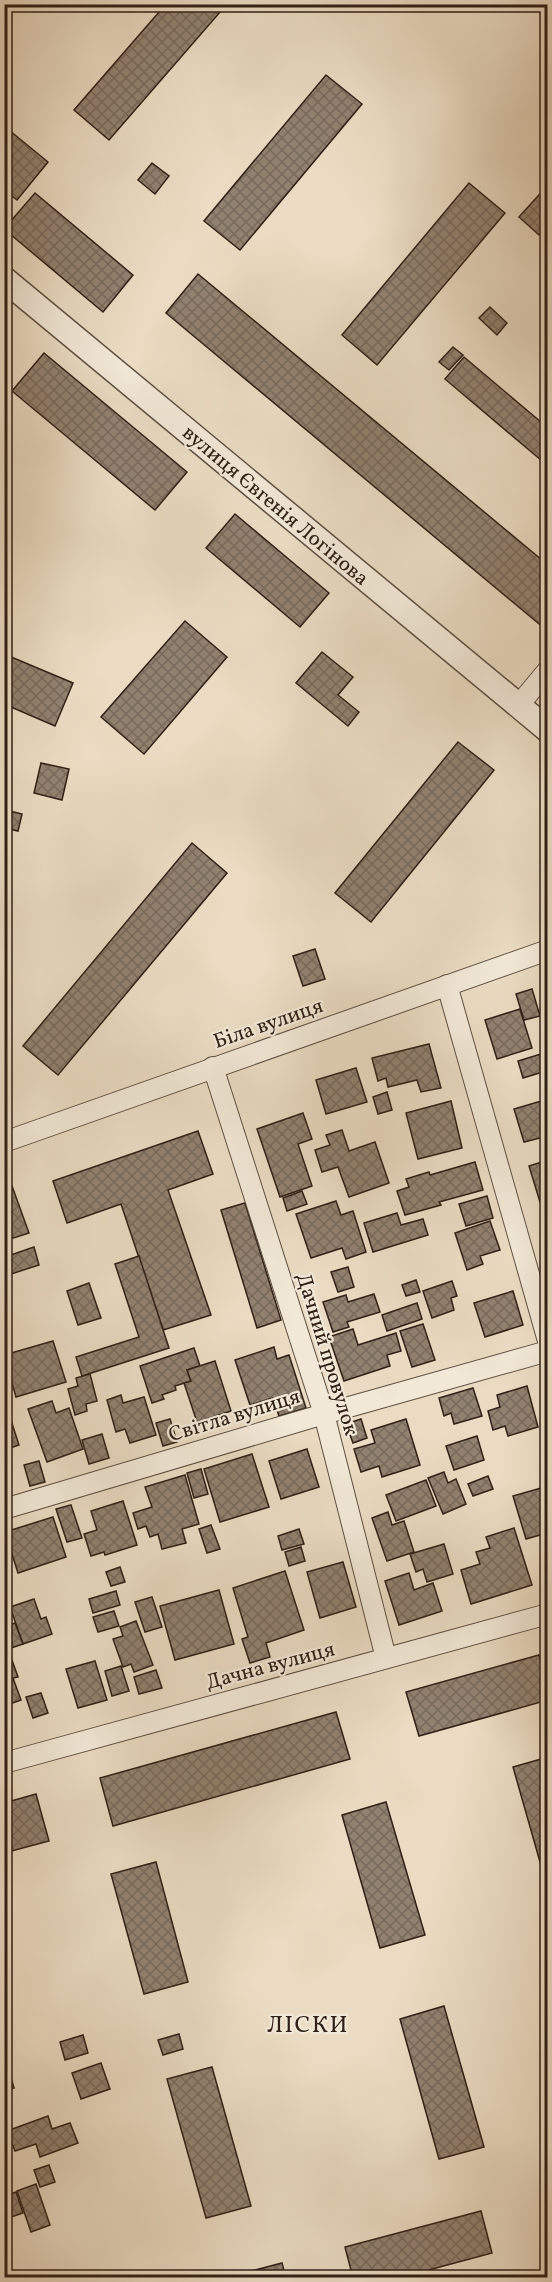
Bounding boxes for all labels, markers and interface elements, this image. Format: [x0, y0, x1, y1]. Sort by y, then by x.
street label: вулиця Євгенія Логінова [175, 419, 375, 593]
street label: Біла вулиця [210, 992, 327, 1057]
street label: Дачний провулок [288, 1270, 365, 1439]
street label: Світла вулиця [165, 1383, 304, 1450]
street label: Дачна вулиця [203, 1635, 338, 1698]
district label: ЛІСКИ [267, 2009, 349, 2043]

